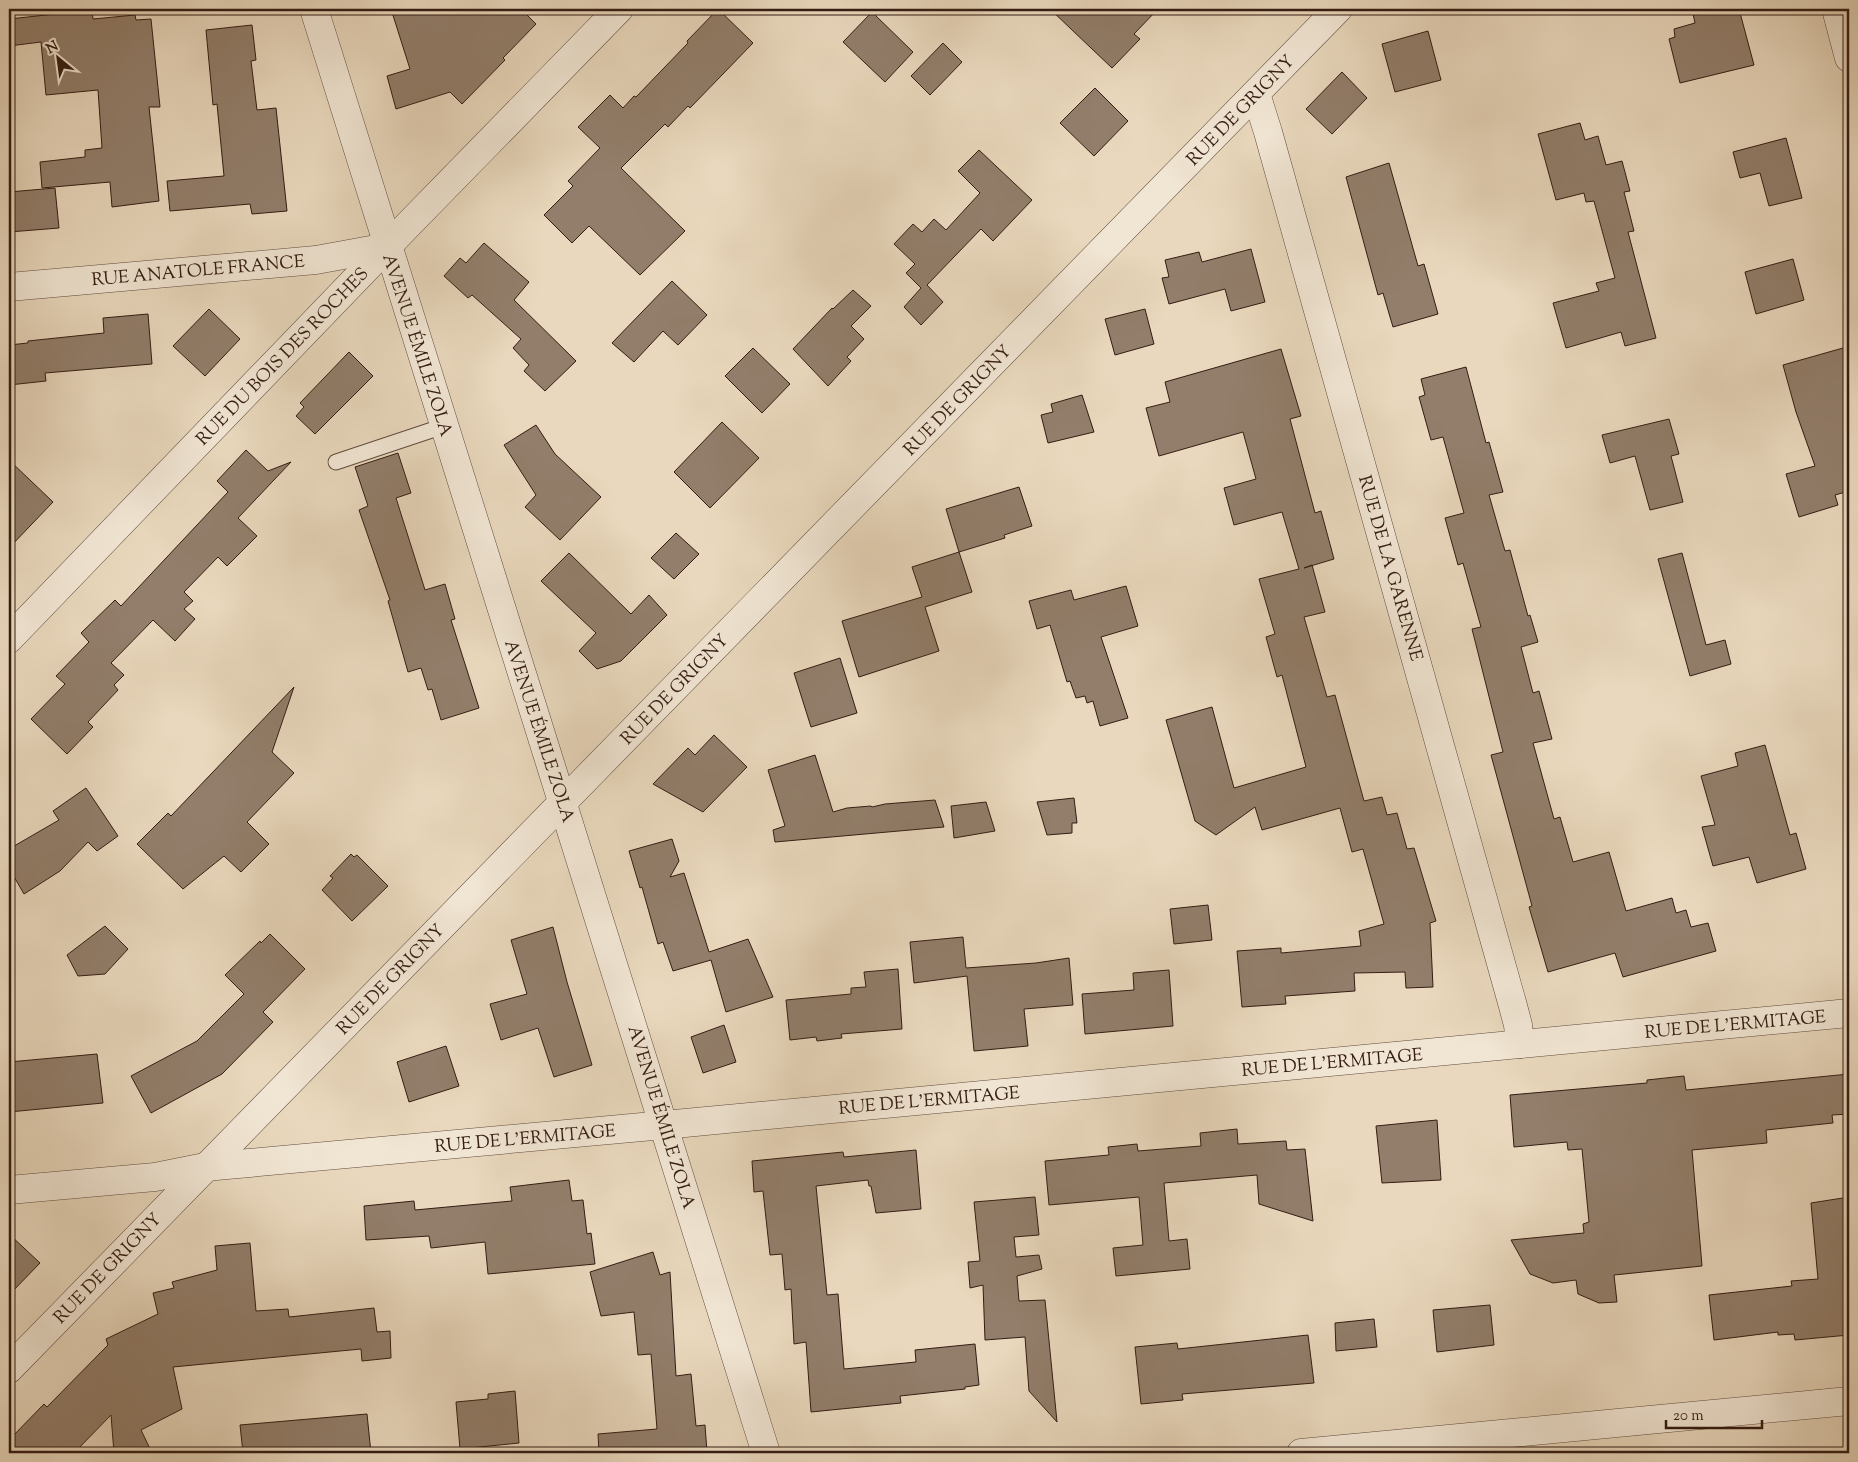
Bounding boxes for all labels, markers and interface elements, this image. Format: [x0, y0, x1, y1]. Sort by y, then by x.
north arrow [32, 32, 82, 82]
text: N [43, 37, 62, 60]
street label: RUE DE GRIGNY [1181, 50, 1302, 173]
street label: RUE ANATOLE FRANCE [91, 250, 306, 294]
street label: AVENUE ÉMILE ZOLA [374, 251, 458, 441]
street label: RUE DU BOIS DES ROCHES [191, 262, 376, 452]
street label: RUE DE GRIGNY [898, 340, 1019, 463]
street label: RUE DE LA GARENNE [1350, 473, 1428, 665]
street label: RUE DE GRIGNY [615, 629, 736, 752]
street label: AVENUE ÉMILE ZOLA [496, 637, 580, 827]
street label: RUE DE GRIGNY [331, 919, 452, 1042]
street label: RUE DE L'ERMITAGE [1643, 1005, 1827, 1047]
street label: AVENUE ÉMILE ZOLA [620, 1022, 701, 1213]
street label: RUE DE L'ERMITAGE [1240, 1043, 1424, 1085]
street label: RUE DE L'ERMITAGE [837, 1081, 1021, 1123]
street label: RUE DE L'ERMITAGE [433, 1119, 617, 1161]
street label: RUE DE GRIGNY [48, 1208, 169, 1331]
scale bar [1666, 1397, 1762, 1429]
text: 20 m [1673, 1406, 1704, 1427]

